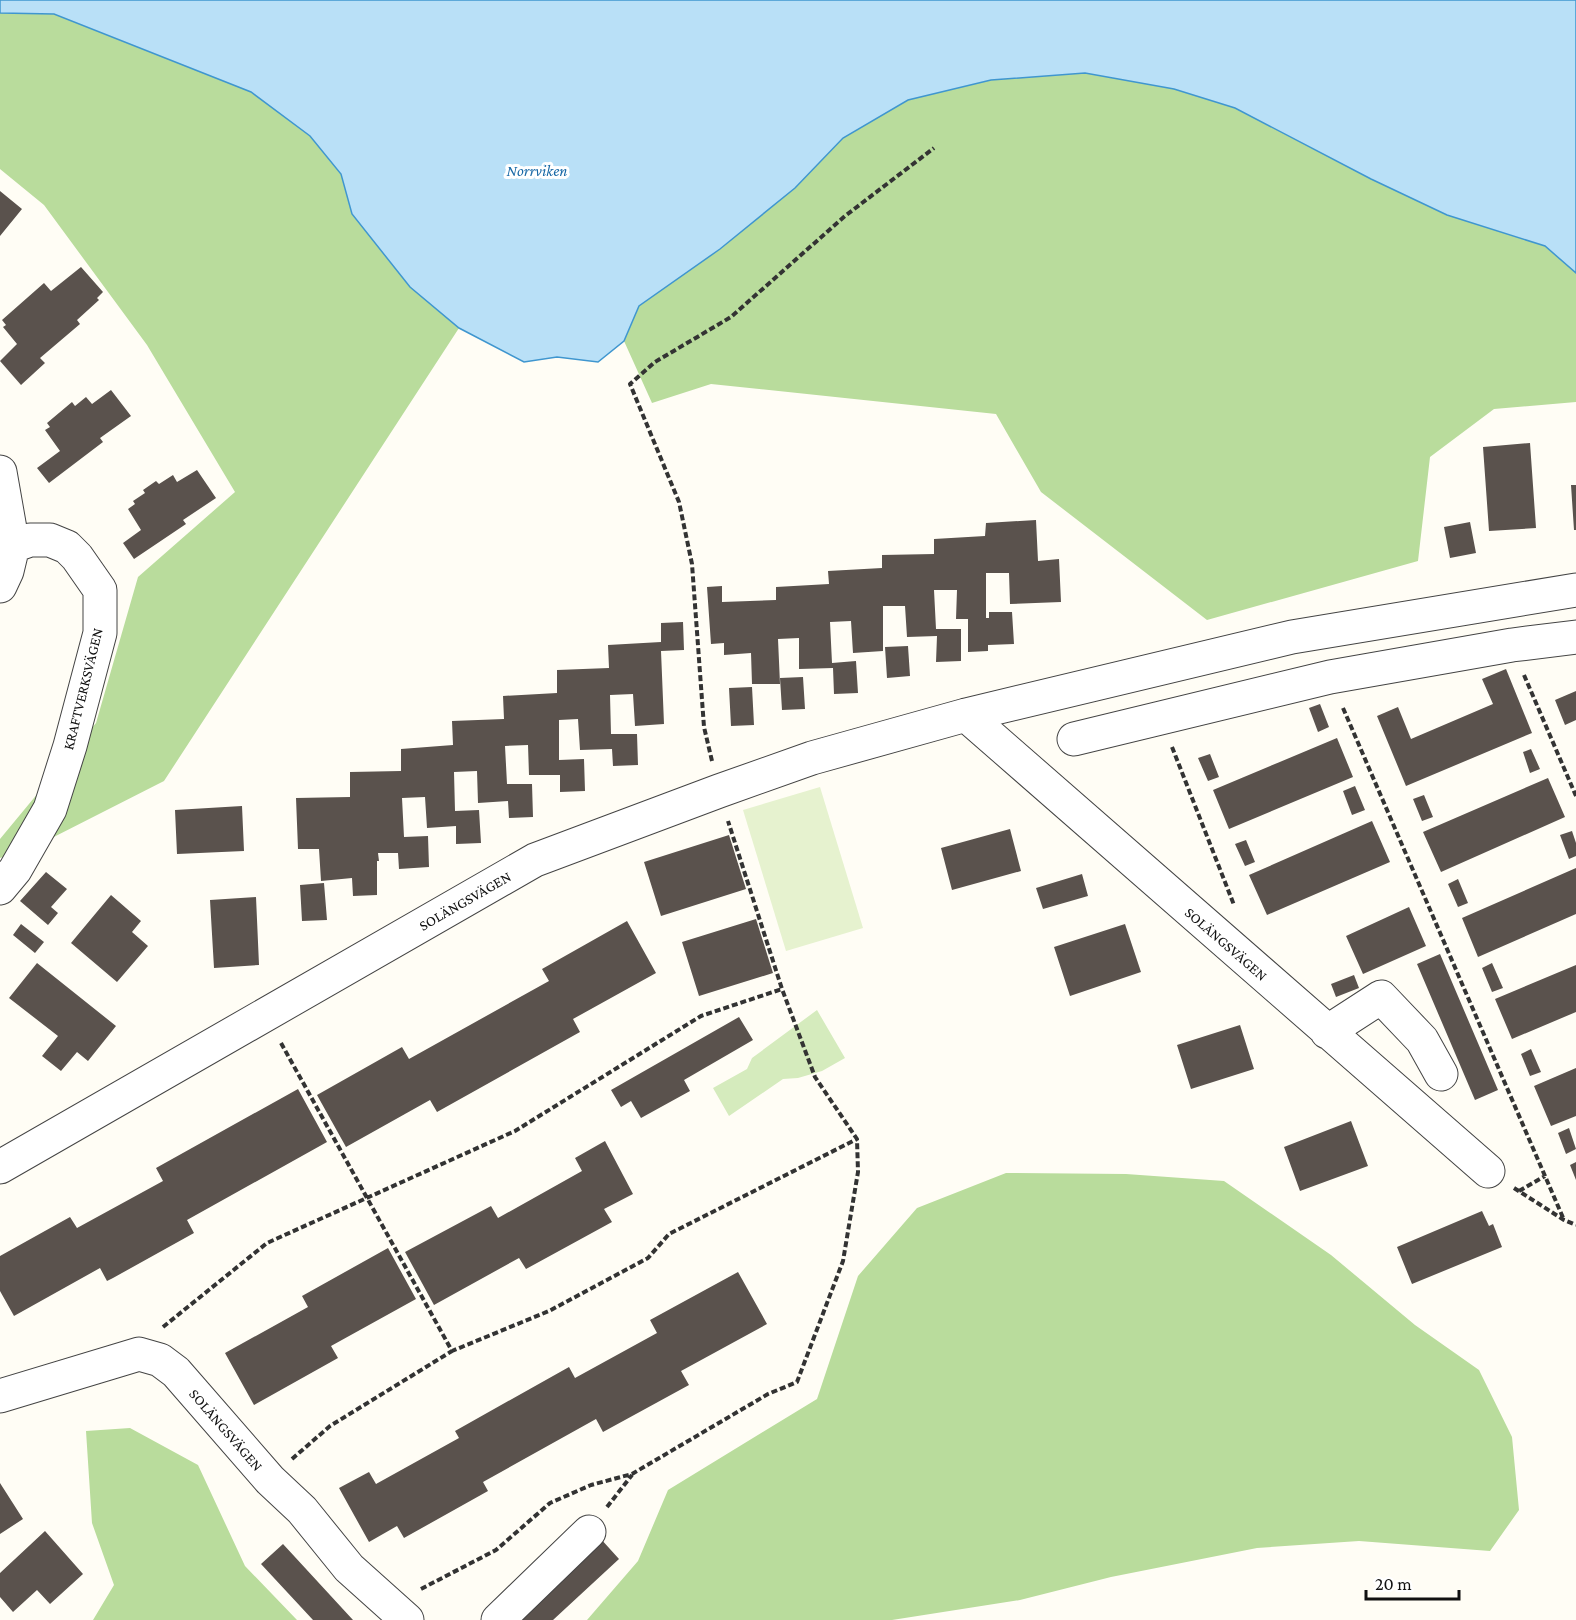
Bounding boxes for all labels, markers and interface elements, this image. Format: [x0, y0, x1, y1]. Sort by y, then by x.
water label: Norrviken [507, 162, 567, 179]
street label: KRAFTVERKSVÄGEN [60, 626, 106, 752]
street label: SOLÄNGSVÄGEN [416, 868, 514, 934]
street label: SOLÄNGSVÄGEN [1182, 904, 1270, 984]
street label: SOLÄNGSVÄGEN [186, 1386, 266, 1474]
scale bar [1366, 1563, 1459, 1601]
text: 20 m [1375, 1574, 1412, 1594]

